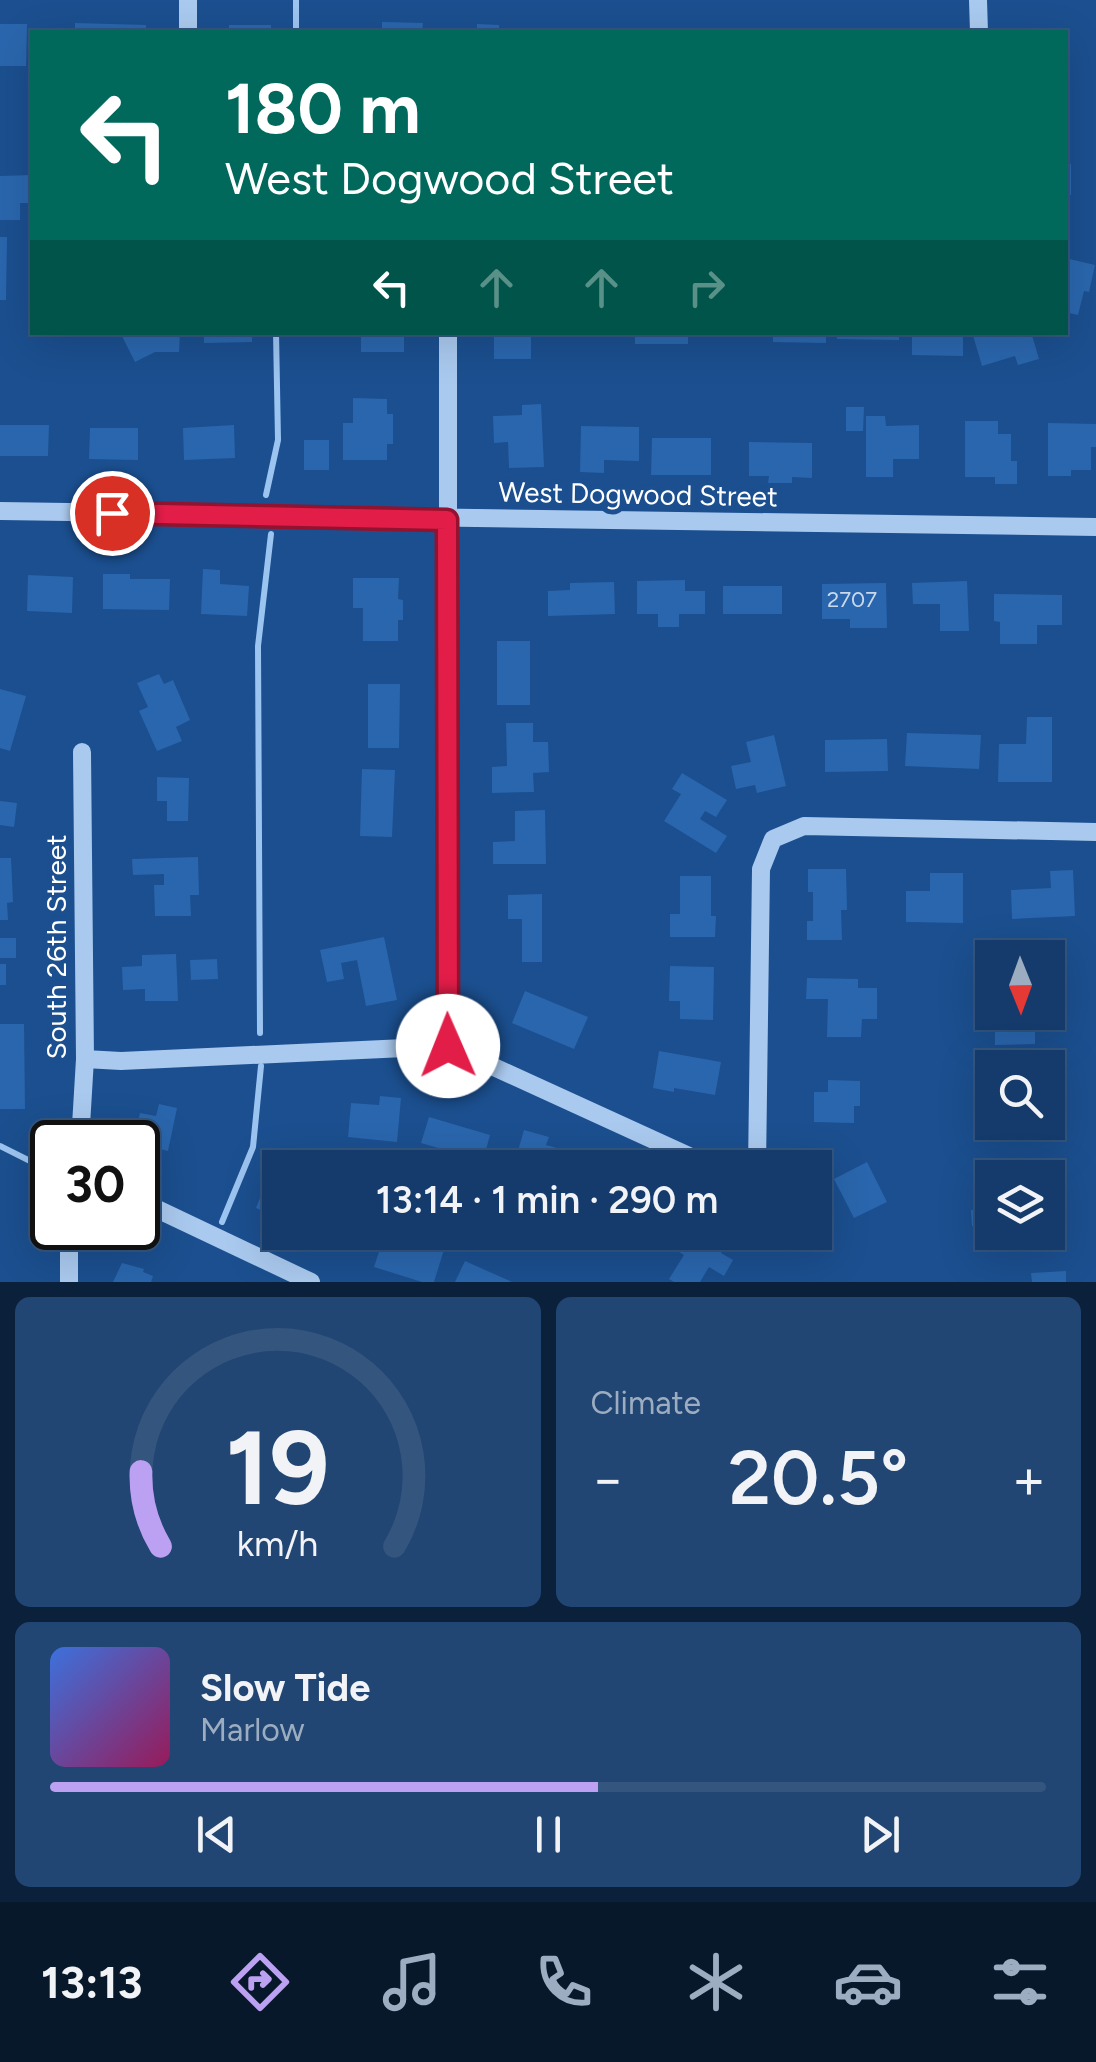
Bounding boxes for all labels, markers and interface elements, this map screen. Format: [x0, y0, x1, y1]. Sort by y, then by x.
text: 180 m [225, 66, 420, 151]
icon: left [60, 70, 190, 200]
text: West Dogwood Street [225, 151, 674, 205]
icon: left [364, 260, 419, 315]
icon: ahead [469, 260, 524, 315]
icon: ahead [574, 260, 629, 315]
icon: right [679, 260, 734, 315]
pin [70, 471, 155, 556]
street label: West Dogwood Street [498, 475, 778, 513]
icon: arrive [85, 486, 140, 541]
house number: 2707 [827, 586, 877, 613]
street label: South 26th Street [39, 834, 73, 1060]
north arrow [975, 940, 1065, 1030]
map controls [975, 940, 1065, 1250]
position arrow [396, 994, 500, 1098]
button: search [975, 1050, 1065, 1140]
speed limit sign: 30 [30, 1120, 160, 1250]
button: layers [975, 1160, 1065, 1250]
text: 13:14 · 1 min · 290 m [376, 1177, 718, 1223]
text: Climate [591, 1384, 701, 1422]
text: 19 [226, 1405, 330, 1530]
text: 20.5° [728, 1433, 908, 1523]
text: − [591, 1446, 625, 1512]
text: + [1012, 1446, 1046, 1512]
text: km/h [237, 1522, 319, 1565]
text: Slow Tide [200, 1665, 370, 1711]
text: Marlow [200, 1711, 304, 1749]
icon: previous [189, 1807, 244, 1862]
icon: pause [521, 1807, 576, 1862]
icon: next [853, 1807, 908, 1862]
icon: directions [225, 1947, 295, 2017]
icon: music [377, 1947, 447, 2017]
icon: phone [529, 1947, 599, 2017]
icon: climate [681, 1947, 751, 2017]
icon: car [833, 1947, 903, 2017]
icon: filters [985, 1947, 1055, 2017]
text: 13:13 [41, 1955, 143, 2009]

